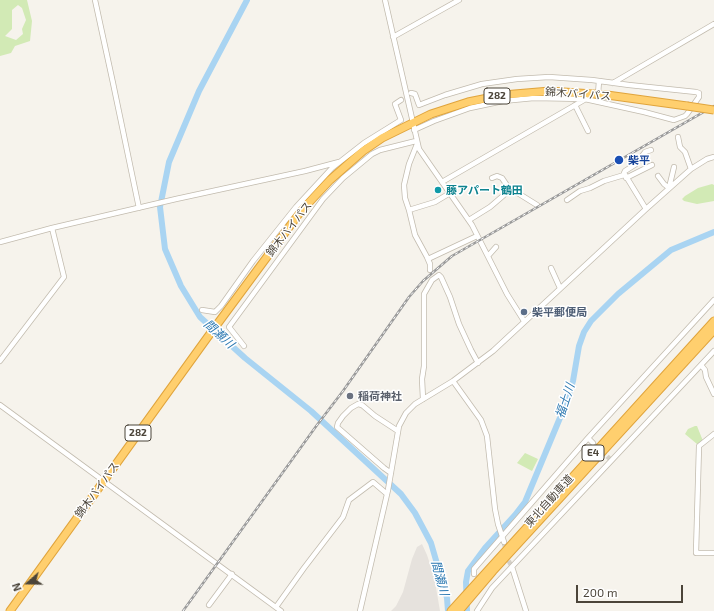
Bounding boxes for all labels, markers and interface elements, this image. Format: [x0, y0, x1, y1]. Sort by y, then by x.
street label: 錦木バイパス [545, 85, 611, 103]
road number: 282 [484, 88, 510, 104]
place label: 柴平 [628, 153, 650, 167]
marker: 柴平 [613, 154, 625, 166]
place label: 藤アパート鶴田 [446, 183, 523, 197]
marker: 藤アパート鶴田 [433, 185, 443, 195]
street label: 錦木バイパス [263, 199, 315, 259]
place label: 柴平郵便局 [532, 305, 587, 319]
marker: 柴平郵便局 [519, 307, 529, 317]
water label: 間瀬川 [201, 317, 237, 351]
water label: 福士川 [553, 382, 577, 420]
place label: 稲荷神社 [358, 389, 402, 403]
marker: 稲荷神社 [345, 391, 355, 401]
road number: 282 [125, 425, 151, 441]
road number: E4 [582, 445, 604, 461]
street label: 錦木バイパス [72, 459, 122, 521]
street label: 東北自動車道 [522, 472, 576, 530]
water label: 間瀬川 [428, 559, 452, 597]
north arrow [8, 563, 48, 603]
scale bar [578, 577, 685, 603]
text: N [9, 581, 24, 593]
text: 200 m [583, 585, 617, 599]

